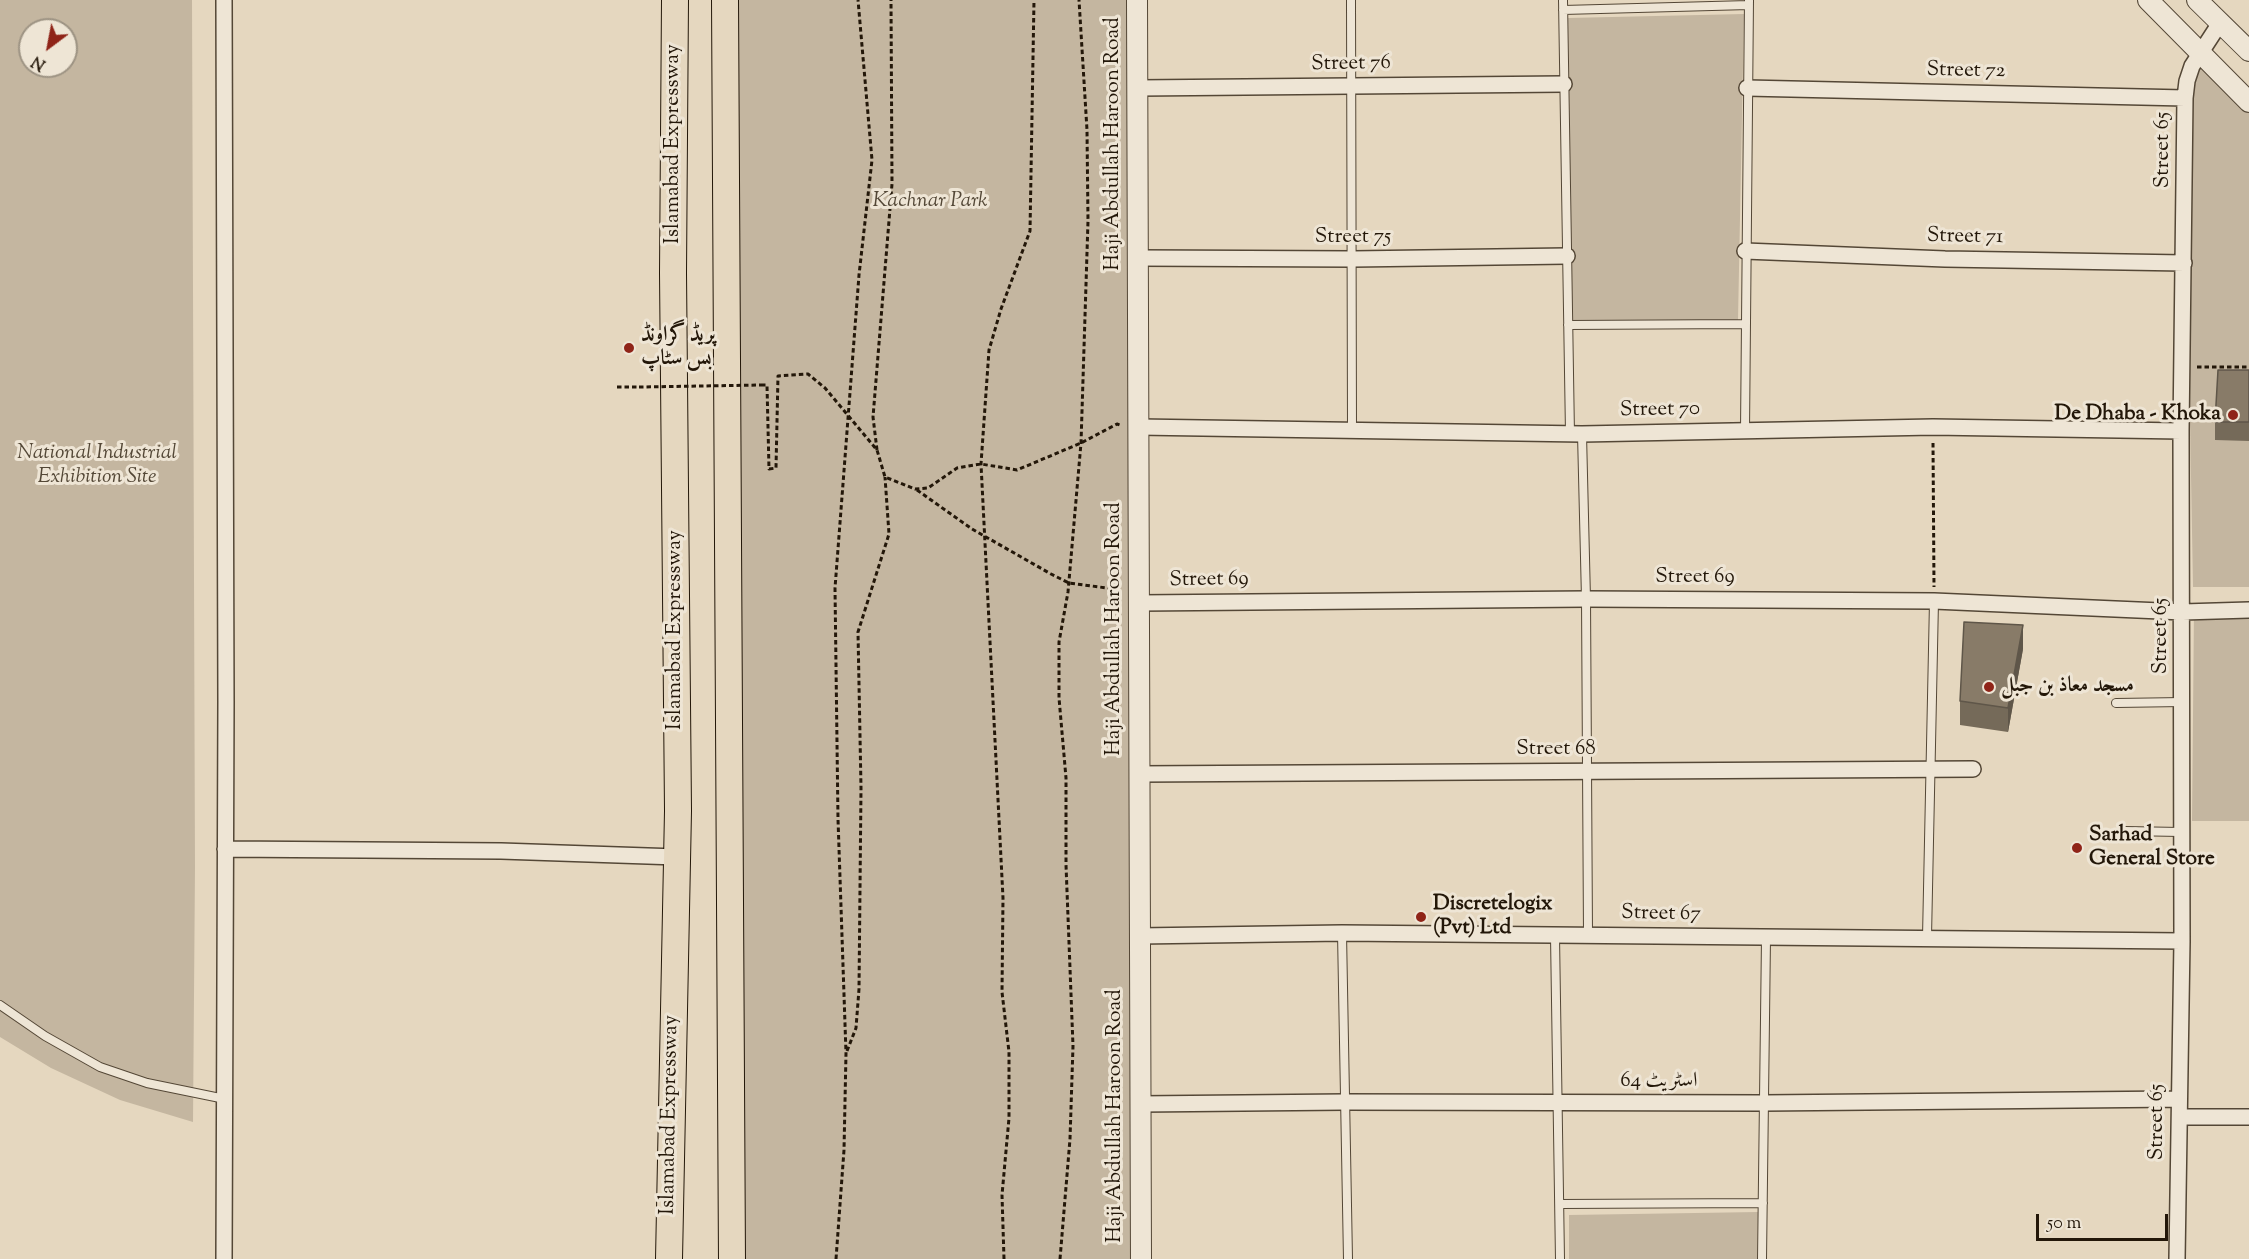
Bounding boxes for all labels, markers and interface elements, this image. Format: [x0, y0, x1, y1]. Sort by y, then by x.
street label: Haji Abdullah Haroon Road [1101, 17, 1127, 271]
north arrow [18, 18, 78, 78]
street label: Islamabad Expressway [661, 44, 687, 244]
text: N [28, 49, 51, 75]
street label: Street 76 [1311, 52, 1391, 78]
street label: Street 72 [1926, 59, 2006, 85]
street label: Street 65 [2151, 112, 2177, 188]
park label: Kachnar Park [872, 189, 988, 215]
street label: Street 75 [1315, 225, 1391, 251]
street label: Street 71 [1927, 225, 2003, 251]
place label: پریڈ گراونڈ بس سٹاپ [641, 323, 715, 373]
marker: پریڈ گراونڈ بس سٹاپ [622, 341, 636, 355]
street label: Street 70 [1620, 398, 1700, 424]
place label: De Dhaba - Khoka [2055, 402, 2221, 428]
marker: De Dhaba - Khoka [2226, 408, 2240, 422]
park label: National Industrial Exhibition Site [17, 441, 177, 491]
street label: Haji Abdullah Haroon Road [1102, 502, 1128, 756]
street label: Islamabad Expressway [663, 530, 689, 730]
street label: Street 69 [1655, 565, 1735, 591]
street label: Street 69 [1169, 568, 1249, 594]
street label: Street 65 [2149, 598, 2175, 674]
place label: مسجد معاذ بن جبل [2001, 674, 2134, 700]
marker: مسجد معاذ بن جبل [1982, 680, 1996, 694]
street label: Street 68 [1516, 737, 1596, 763]
place label: Sarhad General Store [2089, 823, 2215, 873]
marker: Sarhad General Store [2070, 841, 2084, 855]
place label: Discretelogix (Pvt) Ltd [1433, 892, 1553, 942]
street label: Street 67 [1621, 902, 1701, 928]
marker: Discretelogix (Pvt) Ltd [1414, 910, 1428, 924]
street label: Haji Abdullah Haroon Road [1103, 989, 1129, 1243]
street label: Islamabad Expressway [657, 1015, 685, 1215]
street label: اسٹریٹ 64 [1620, 1069, 1698, 1095]
street label: Street 65 [2145, 1084, 2171, 1160]
scale bar [2039, 1202, 2171, 1240]
text: 50 m [2047, 1211, 2081, 1237]

